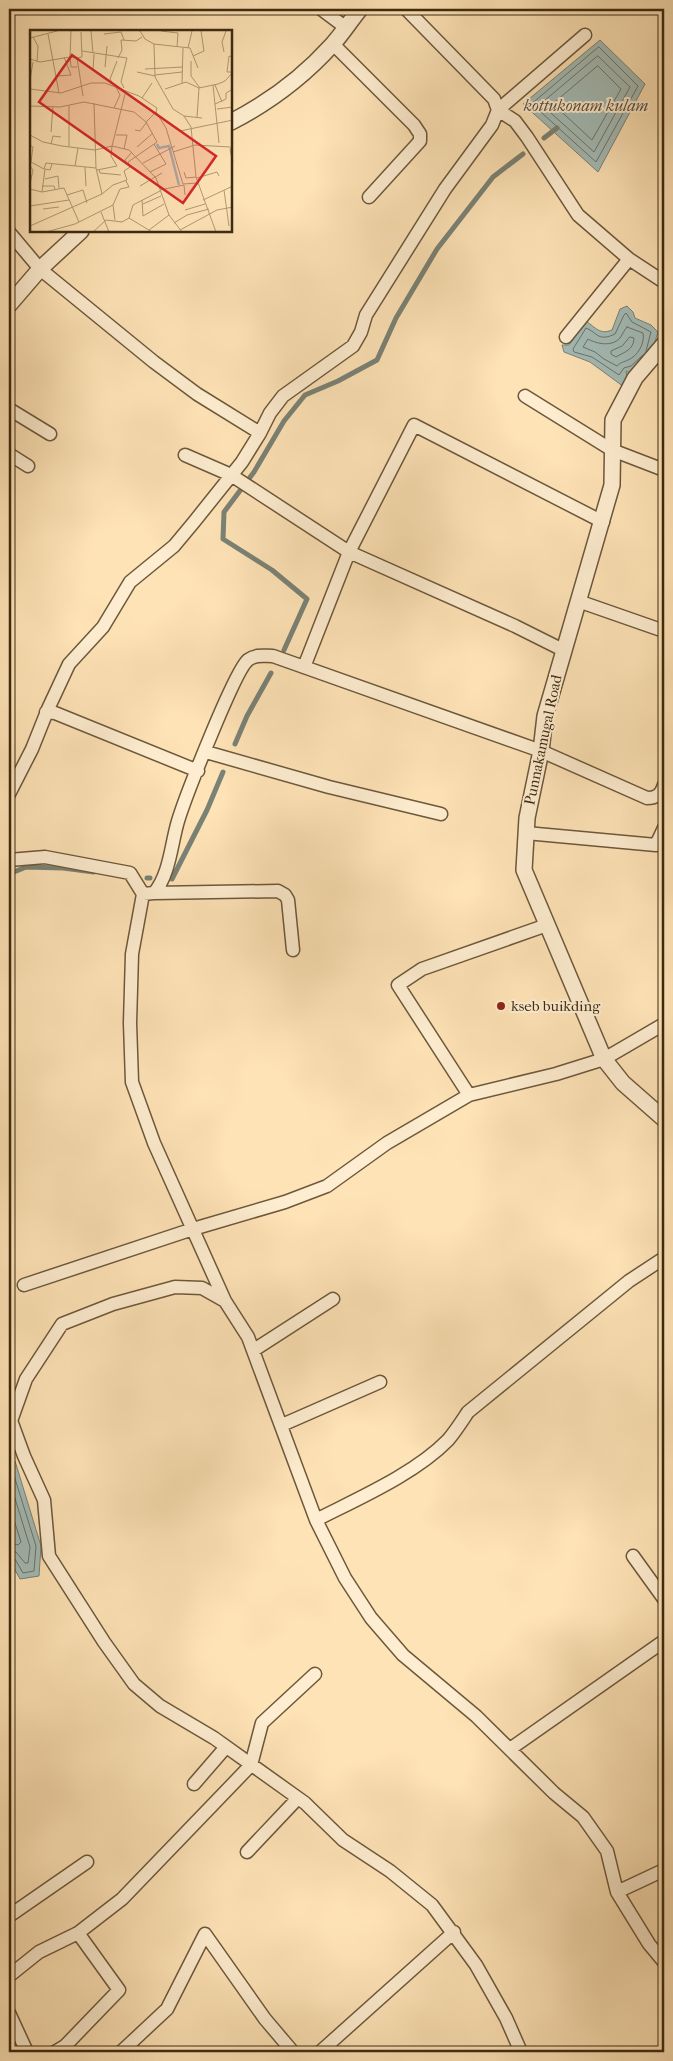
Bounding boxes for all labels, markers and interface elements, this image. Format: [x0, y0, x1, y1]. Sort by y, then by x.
inset map [30, 30, 232, 232]
water label: kottukonam kulam [523, 96, 649, 115]
street label: Punnakamugal Road [520, 672, 566, 807]
place label: kseb buikding [511, 997, 601, 1015]
marker: kseb buikding [495, 1000, 507, 1012]

